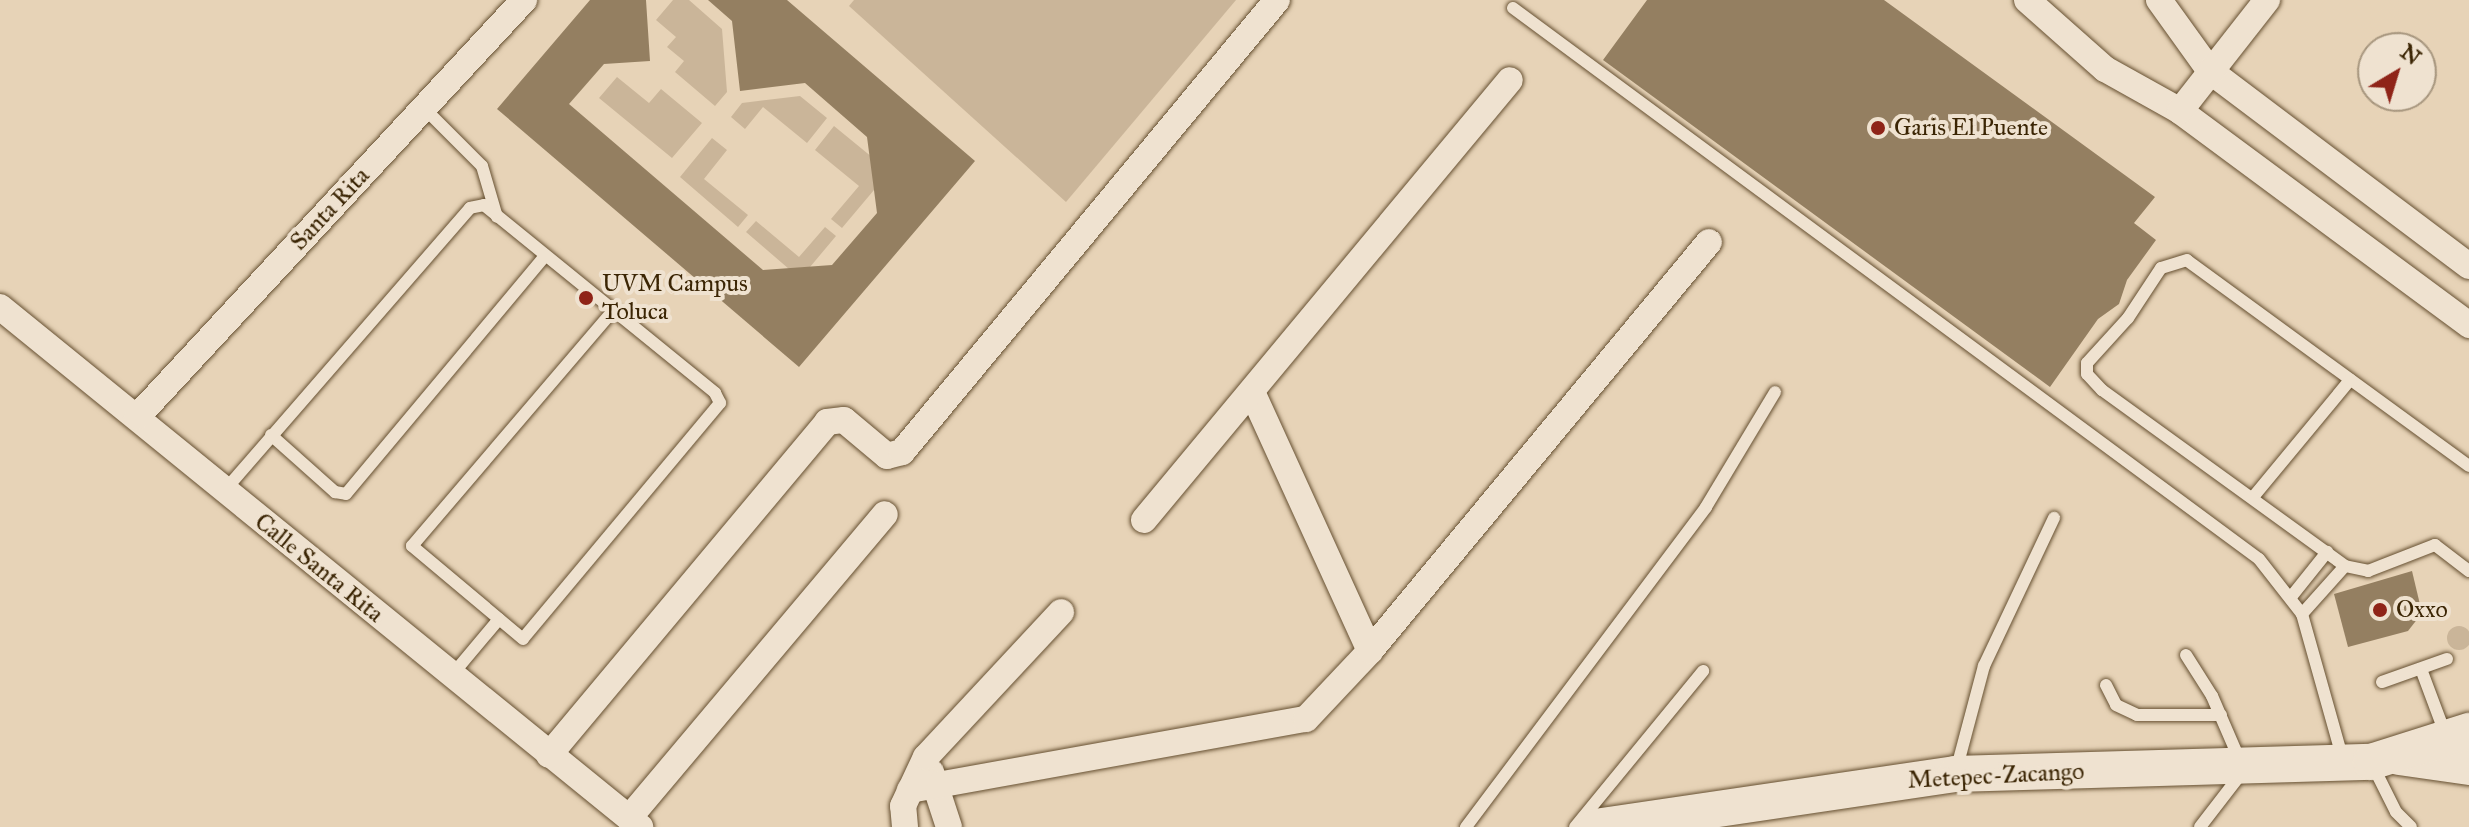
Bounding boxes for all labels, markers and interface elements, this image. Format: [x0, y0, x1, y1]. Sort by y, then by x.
north arrow [2357, 32, 2437, 112]
text: N [2395, 38, 2427, 71]
place label: Garis El Puente [1894, 114, 2048, 142]
marker: Garis El Puente [1869, 119, 1887, 137]
street label: Santa Rita [284, 162, 376, 256]
place label: UVM Campus Toluca [602, 270, 748, 326]
marker: UVM Campus Toluca [577, 289, 595, 307]
street label: Calle Santa Rita [249, 507, 389, 629]
place label: Oxxo [2396, 596, 2448, 624]
marker: Oxxo [2371, 601, 2389, 619]
street label: Metepec-Zacango [1907, 757, 2085, 795]

